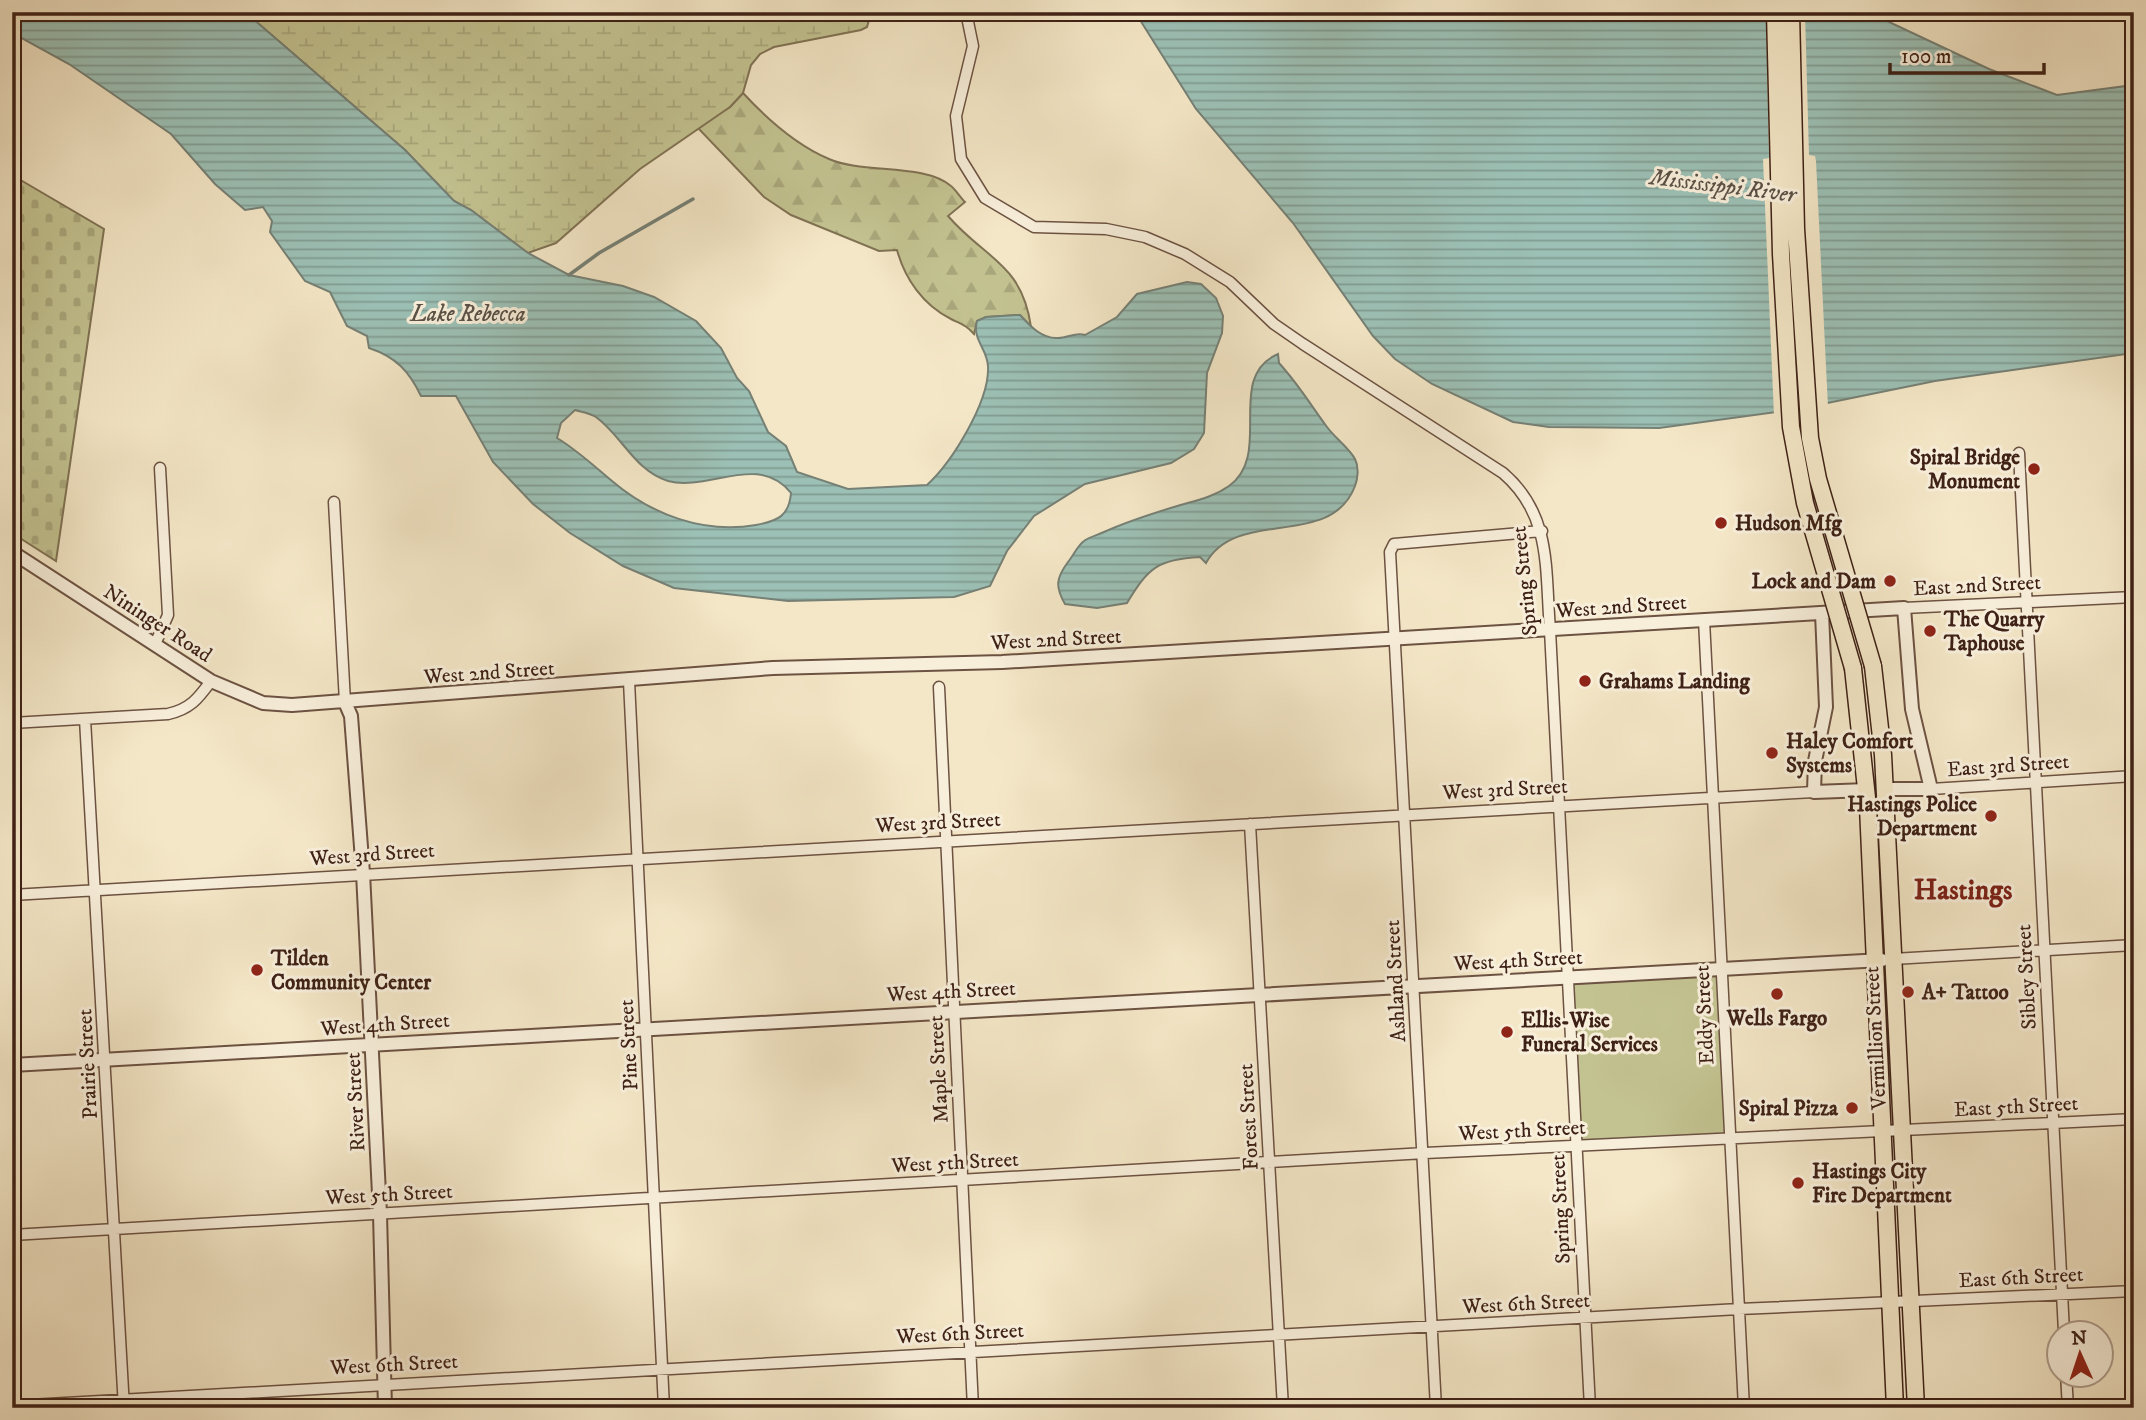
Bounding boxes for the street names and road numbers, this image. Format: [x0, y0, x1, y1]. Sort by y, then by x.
street label: Spring Street [1506, 525, 1544, 637]
street label: East 2nd Street [1912, 570, 2042, 602]
street label: Nininger Road [98, 579, 217, 669]
street label: West 2nd Street [1554, 589, 1688, 625]
street label: West 2nd Street [989, 624, 1122, 656]
street label: West 2nd Street [422, 655, 556, 691]
street label: East 3rd Street [1946, 749, 2070, 783]
street label: West 3rd Street [1441, 774, 1569, 806]
street label: West 3rd Street [874, 807, 1002, 839]
street label: West 3rd Street [308, 838, 436, 872]
street label: Ashland Street [1380, 919, 1412, 1043]
street label: Sibley Street [2011, 923, 2043, 1030]
street label: West 4th Street [1452, 945, 1583, 977]
street label: Eddy Street [1689, 964, 1721, 1065]
street label: Vermillion Street [1859, 965, 1893, 1111]
street label: West 4th Street [885, 976, 1016, 1008]
street label: Pine Street [614, 998, 644, 1091]
street label: Prairie Street [72, 1008, 104, 1120]
street label: West 4th Street [319, 1008, 451, 1043]
street label: Maple Street [923, 1014, 955, 1123]
street label: River Street [340, 1051, 372, 1152]
street label: Forest Street [1233, 1063, 1265, 1171]
street label: East 5th Street [1953, 1091, 2079, 1123]
street label: West 5th Street [1457, 1115, 1587, 1147]
street label: West 5th Street [890, 1147, 1020, 1179]
street label: Spring Street [1545, 1153, 1577, 1265]
street label: West 5th Street [324, 1179, 454, 1211]
street label: East 6th Street [1958, 1262, 2084, 1294]
street label: West 6th Street [1460, 1288, 1591, 1320]
street label: West 6th Street [894, 1318, 1025, 1350]
street label: West 6th Street [328, 1349, 459, 1381]

